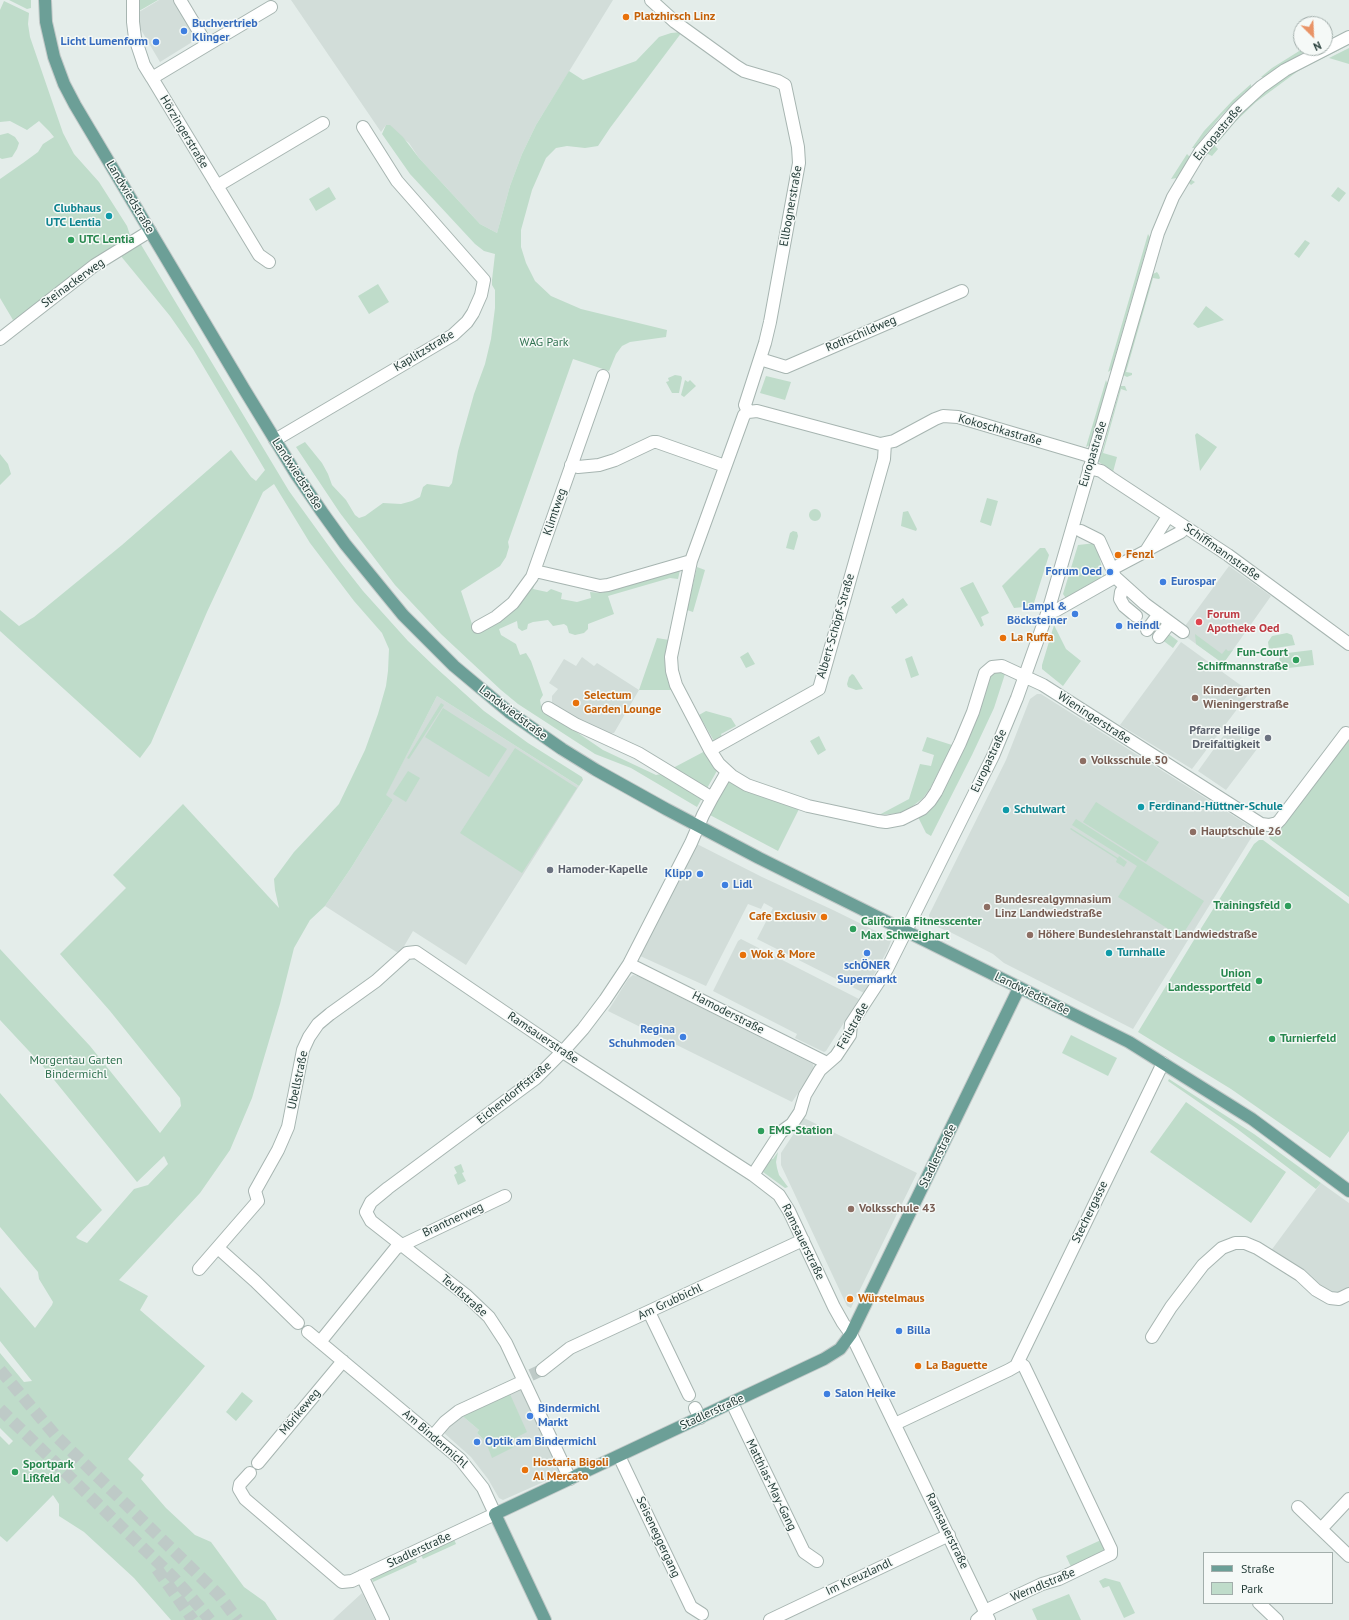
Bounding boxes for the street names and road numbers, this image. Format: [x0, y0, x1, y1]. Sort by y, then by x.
street label: Hörzingerstraße [157, 93, 211, 171]
street label: Europastraße [1191, 102, 1245, 164]
street label: Landwiedstraße [103, 158, 157, 236]
street label: Ellbognerstraße [777, 164, 805, 248]
street label: Steinackerweg [39, 255, 107, 311]
street label: Rothschildweg [824, 313, 898, 355]
street label: Kaplitzstraße [391, 327, 457, 375]
street label: Kokoschkastraße [957, 411, 1043, 449]
street label: Europastraße [1076, 419, 1110, 489]
street label: Landwiedstraße [269, 436, 325, 512]
street label: Klimtweg [540, 487, 570, 537]
street label: Schiffmannstraße [1181, 520, 1263, 584]
street label: Albert-Schöpf-Straße [814, 572, 858, 680]
street label: Landwiedstraße [476, 683, 550, 743]
street label: Wieningerstraße [1055, 689, 1133, 747]
street label: Europastraße [968, 727, 1010, 795]
street label: Landwiedstraße [992, 970, 1072, 1018]
street label: Hamoderstraße [689, 989, 767, 1037]
street label: Feilstraße [834, 1000, 872, 1052]
street label: Ramsauerstraße [505, 1009, 581, 1067]
street label: Ubellstraße [285, 1049, 311, 1111]
street label: Eichendorffstraße [474, 1059, 554, 1127]
street label: Stadlerstraße [916, 1122, 960, 1190]
street label: Stechergasse [1069, 1179, 1111, 1245]
street label: Brantnerweg [420, 1200, 486, 1240]
street label: Ramsauerstraße [778, 1202, 828, 1282]
street label: Teuflstraße [438, 1272, 490, 1320]
street label: Am Grubbichl [635, 1281, 705, 1323]
street label: Mörikeweg [277, 1386, 323, 1438]
street label: Stadlerstraße [678, 1391, 746, 1433]
street label: Am Bindermichl [399, 1407, 471, 1471]
street label: Matthias-May-Gang [743, 1437, 799, 1533]
street label: Ramsauerstraße [922, 1491, 972, 1571]
street label: Seiseneggergang [633, 1494, 683, 1580]
street label: Stadlerstraße [385, 1529, 453, 1571]
street label: Im Kreuzlandl [824, 1555, 894, 1599]
street label: Werndlstraße [1009, 1565, 1077, 1605]

